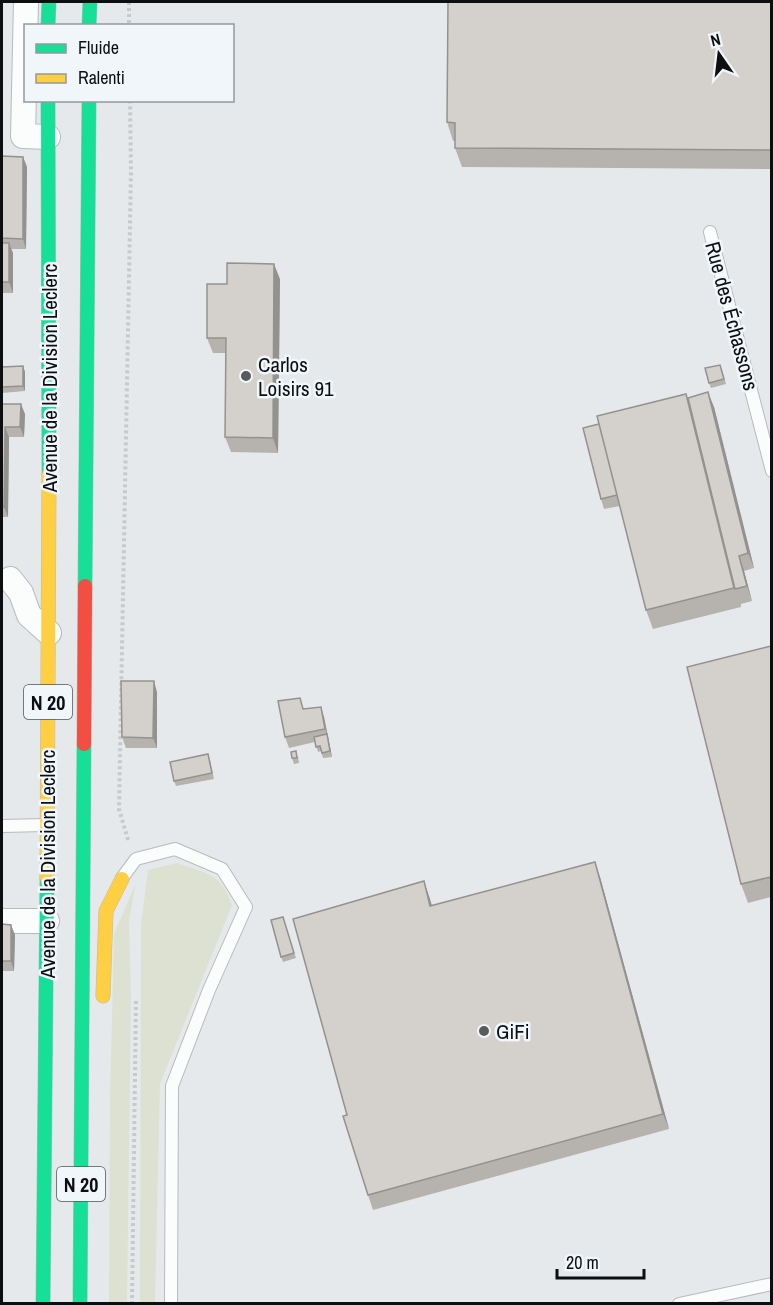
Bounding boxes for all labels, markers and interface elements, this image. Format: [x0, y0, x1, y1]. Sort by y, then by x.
legend [24, 24, 234, 102]
north arrow [689, 24, 749, 84]
text: N [708, 28, 723, 51]
text: Fluide [78, 35, 119, 60]
text: Ralenti [78, 65, 125, 90]
street label: Rue des Échassons [698, 238, 766, 394]
street label: Avenue de la Division Leclerc [35, 264, 64, 493]
place label: Carlos Loisirs 91 [258, 350, 334, 403]
marker: Carlos Loisirs 91 [239, 369, 253, 383]
road number: N 20 [24, 685, 72, 719]
street label: Avenue de la Division Leclerc [33, 750, 62, 979]
place label: GiFi [496, 1017, 530, 1046]
marker: GiFi [477, 1024, 491, 1038]
road number: N 20 [57, 1167, 105, 1201]
scale bar [557, 1242, 644, 1280]
text: 20 m [566, 1250, 599, 1275]

